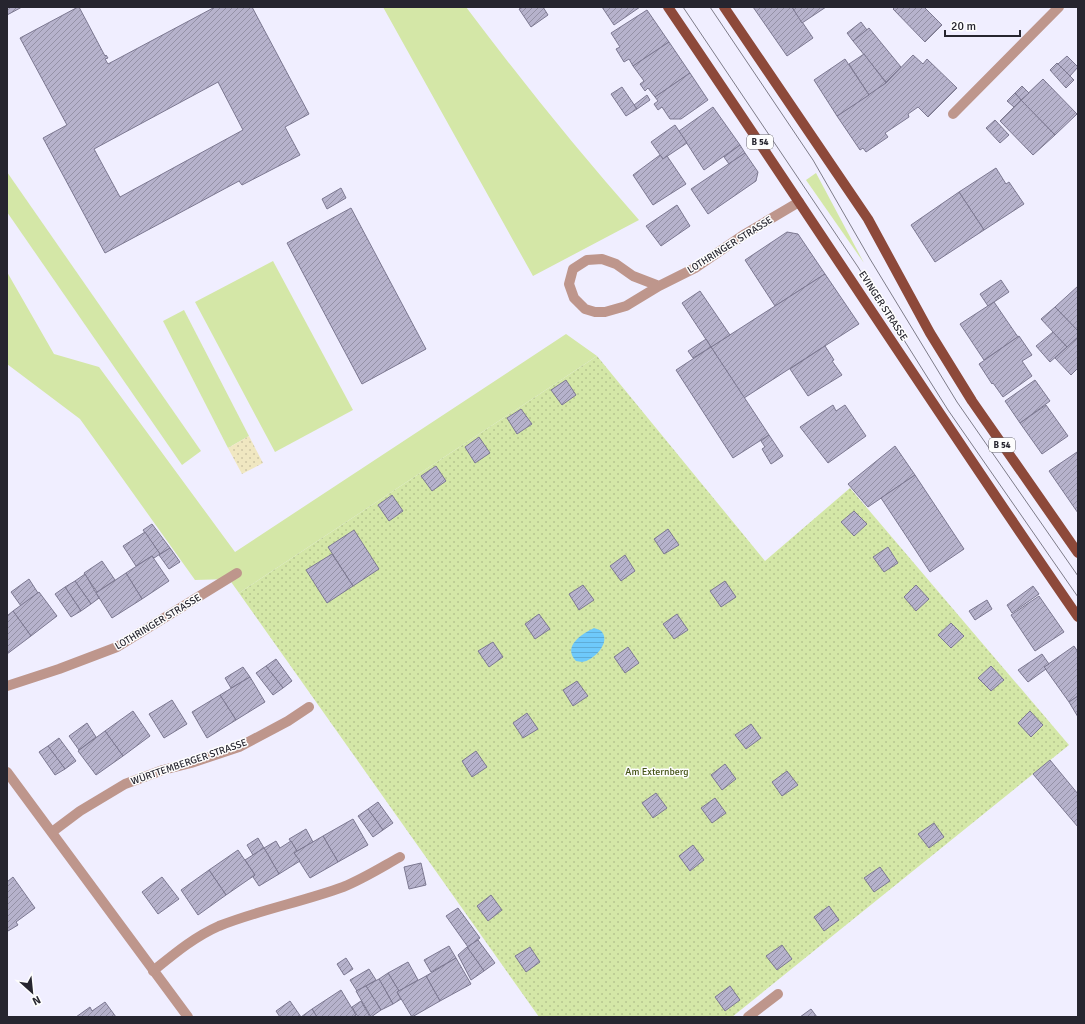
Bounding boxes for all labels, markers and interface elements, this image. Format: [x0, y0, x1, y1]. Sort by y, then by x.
scale bar [945, 12, 1020, 38]
text: 20 m [951, 19, 976, 34]
road number: B 54 [747, 135, 773, 149]
street label: LOTHRINGER STRASSE [685, 214, 775, 276]
street label: EVINGER STRASSE [856, 269, 910, 343]
road number: B 54 [989, 438, 1015, 452]
street label: LOTHRINGER STRASSE [113, 591, 203, 652]
street label: WÜRTTEMBERGER STRASSE [129, 736, 249, 788]
park label: Am Externberg [625, 766, 689, 778]
north arrow [12, 972, 52, 1012]
text: N [30, 993, 43, 1008]

